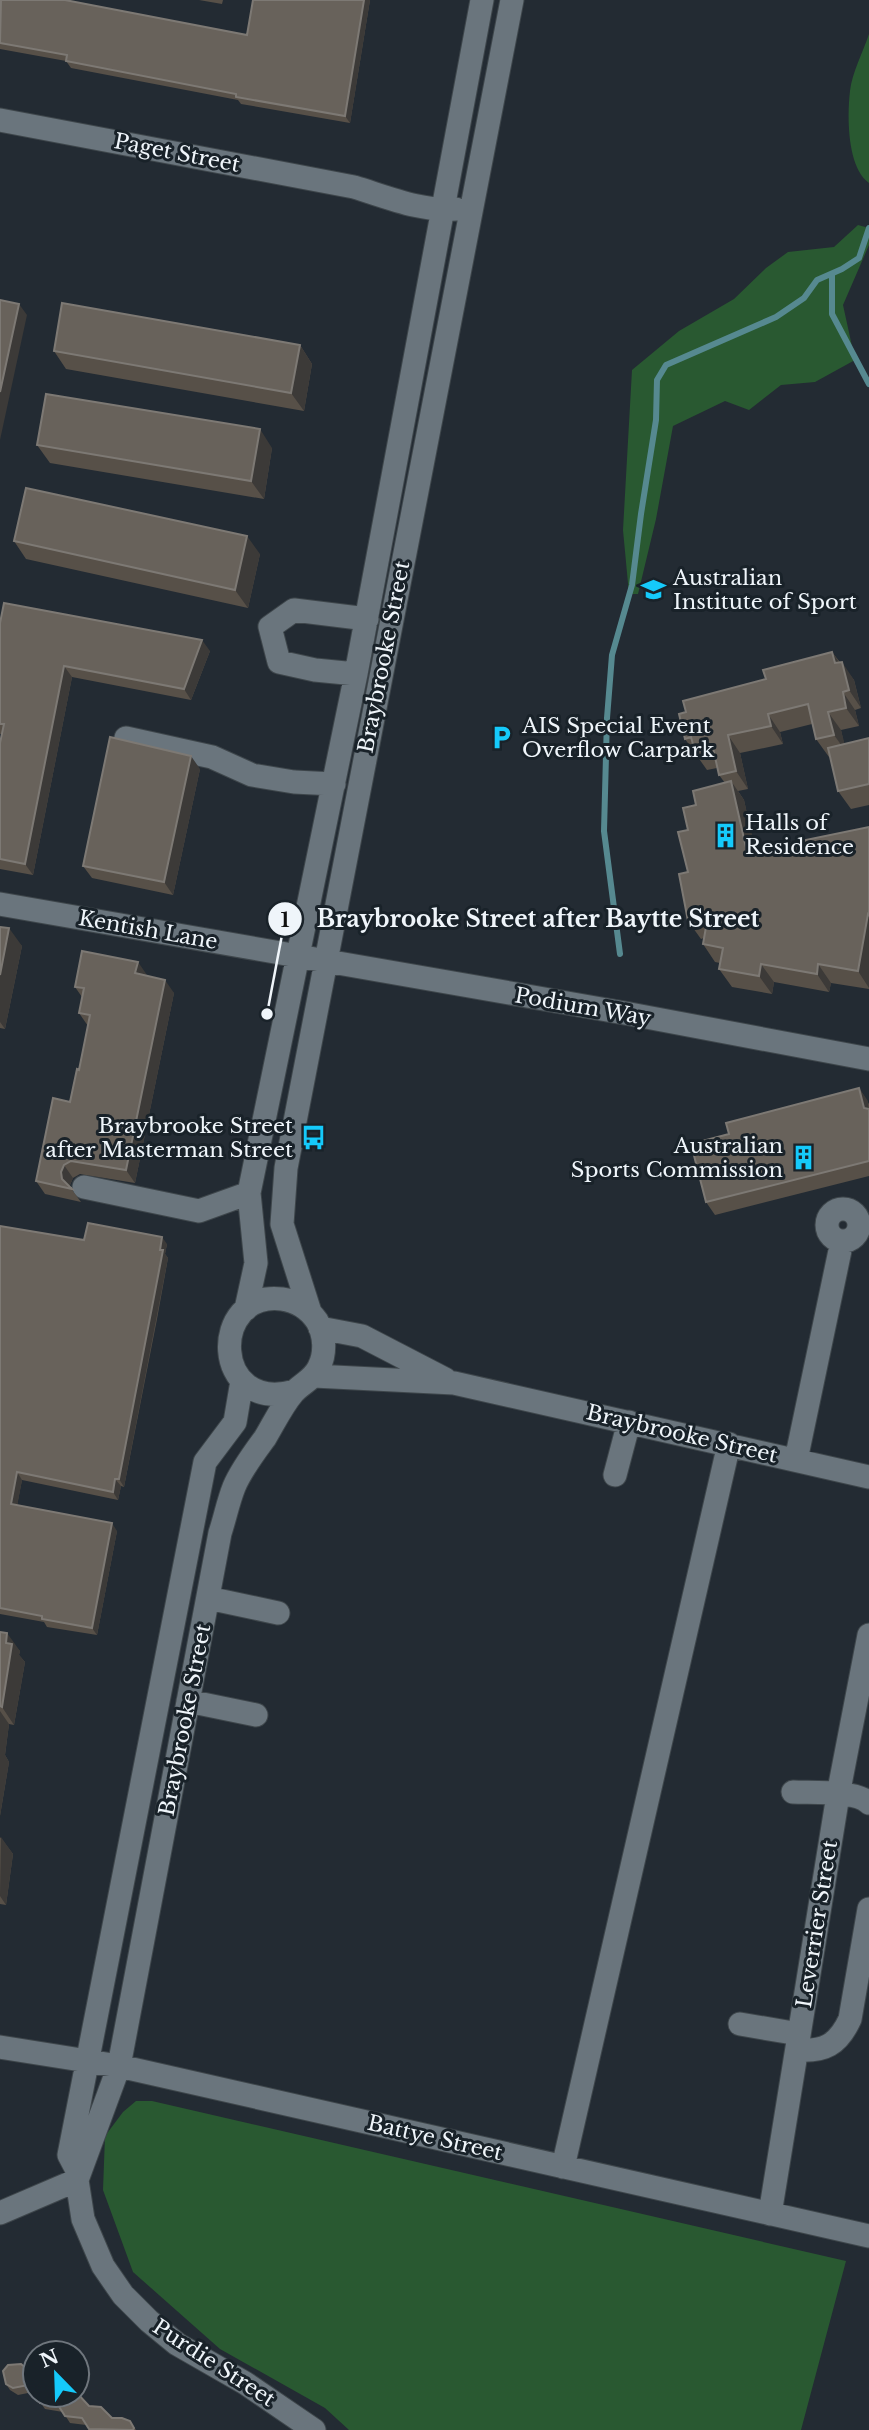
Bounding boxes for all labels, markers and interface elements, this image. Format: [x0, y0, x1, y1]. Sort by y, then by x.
street label: Paget Street [112, 128, 242, 178]
street label: Braybrooke Street [353, 559, 415, 755]
place label: Australian Institute of Sport [672, 565, 857, 615]
school or university icon: Australian Institute of Sport [639, 576, 667, 604]
place label: AIS Special Event Overflow Carpark [521, 713, 715, 763]
parking icon: AIS Special Event Overflow Carpark [488, 724, 516, 752]
place label: Halls of Residence [745, 810, 854, 860]
building icon: Halls of Residence [711, 821, 739, 849]
callout: Braybrooke Street after Baytte Street [267, 897, 773, 941]
street label: Kentish Lane [76, 905, 220, 955]
text: Braybrooke Street after Baytte Street [317, 905, 759, 933]
text: 1 [280, 907, 290, 933]
street label: Podium Way [513, 982, 654, 1032]
place label: Braybrooke Street after Masterman Street [45, 1113, 293, 1163]
bus stop icon: Braybrooke Street after Masterman Street [299, 1124, 327, 1152]
place label: Australian Sports Commission [571, 1133, 783, 1183]
building icon: Australian Sports Commission [789, 1144, 817, 1172]
street label: Braybrooke Street [584, 1399, 780, 1469]
street label: Braybrooke Street [154, 1622, 216, 1818]
street label: Leverrier Street [791, 1838, 843, 2010]
street label: Battye Street [365, 2110, 505, 2166]
street label: Purdie Street [148, 2314, 280, 2412]
north arrow [21, 2339, 91, 2409]
text: N [37, 2345, 62, 2373]

